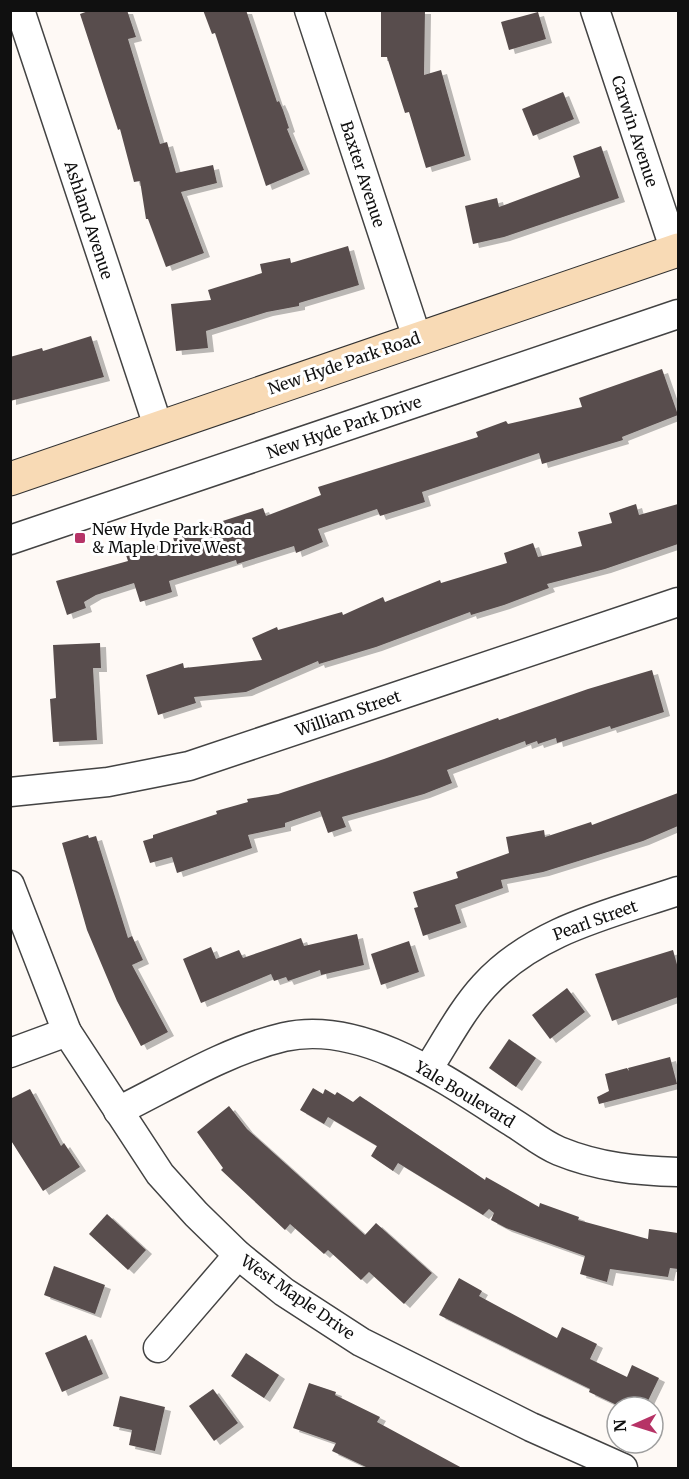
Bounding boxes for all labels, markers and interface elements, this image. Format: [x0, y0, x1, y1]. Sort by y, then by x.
street label: Carwin Avenue [608, 73, 662, 189]
street label: Baxter Avenue [336, 118, 390, 230]
street label: Ashland Avenue [60, 157, 118, 282]
street label: New Hyde Park Road [265, 327, 423, 398]
street label: New Hyde Park Drive [264, 391, 424, 463]
place label: New Hyde Park Road & Maple Drive West [92, 519, 252, 557]
marker: New Hyde Park Road & Maple Drive West [73, 531, 87, 545]
street label: William Street [292, 685, 404, 741]
street label: Pearl Street [550, 895, 641, 944]
street label: Yale Boulevard [411, 1056, 519, 1132]
street label: West Maple Drive [236, 1250, 359, 1344]
north arrow [605, 1395, 665, 1455]
text: N [610, 1419, 630, 1433]

